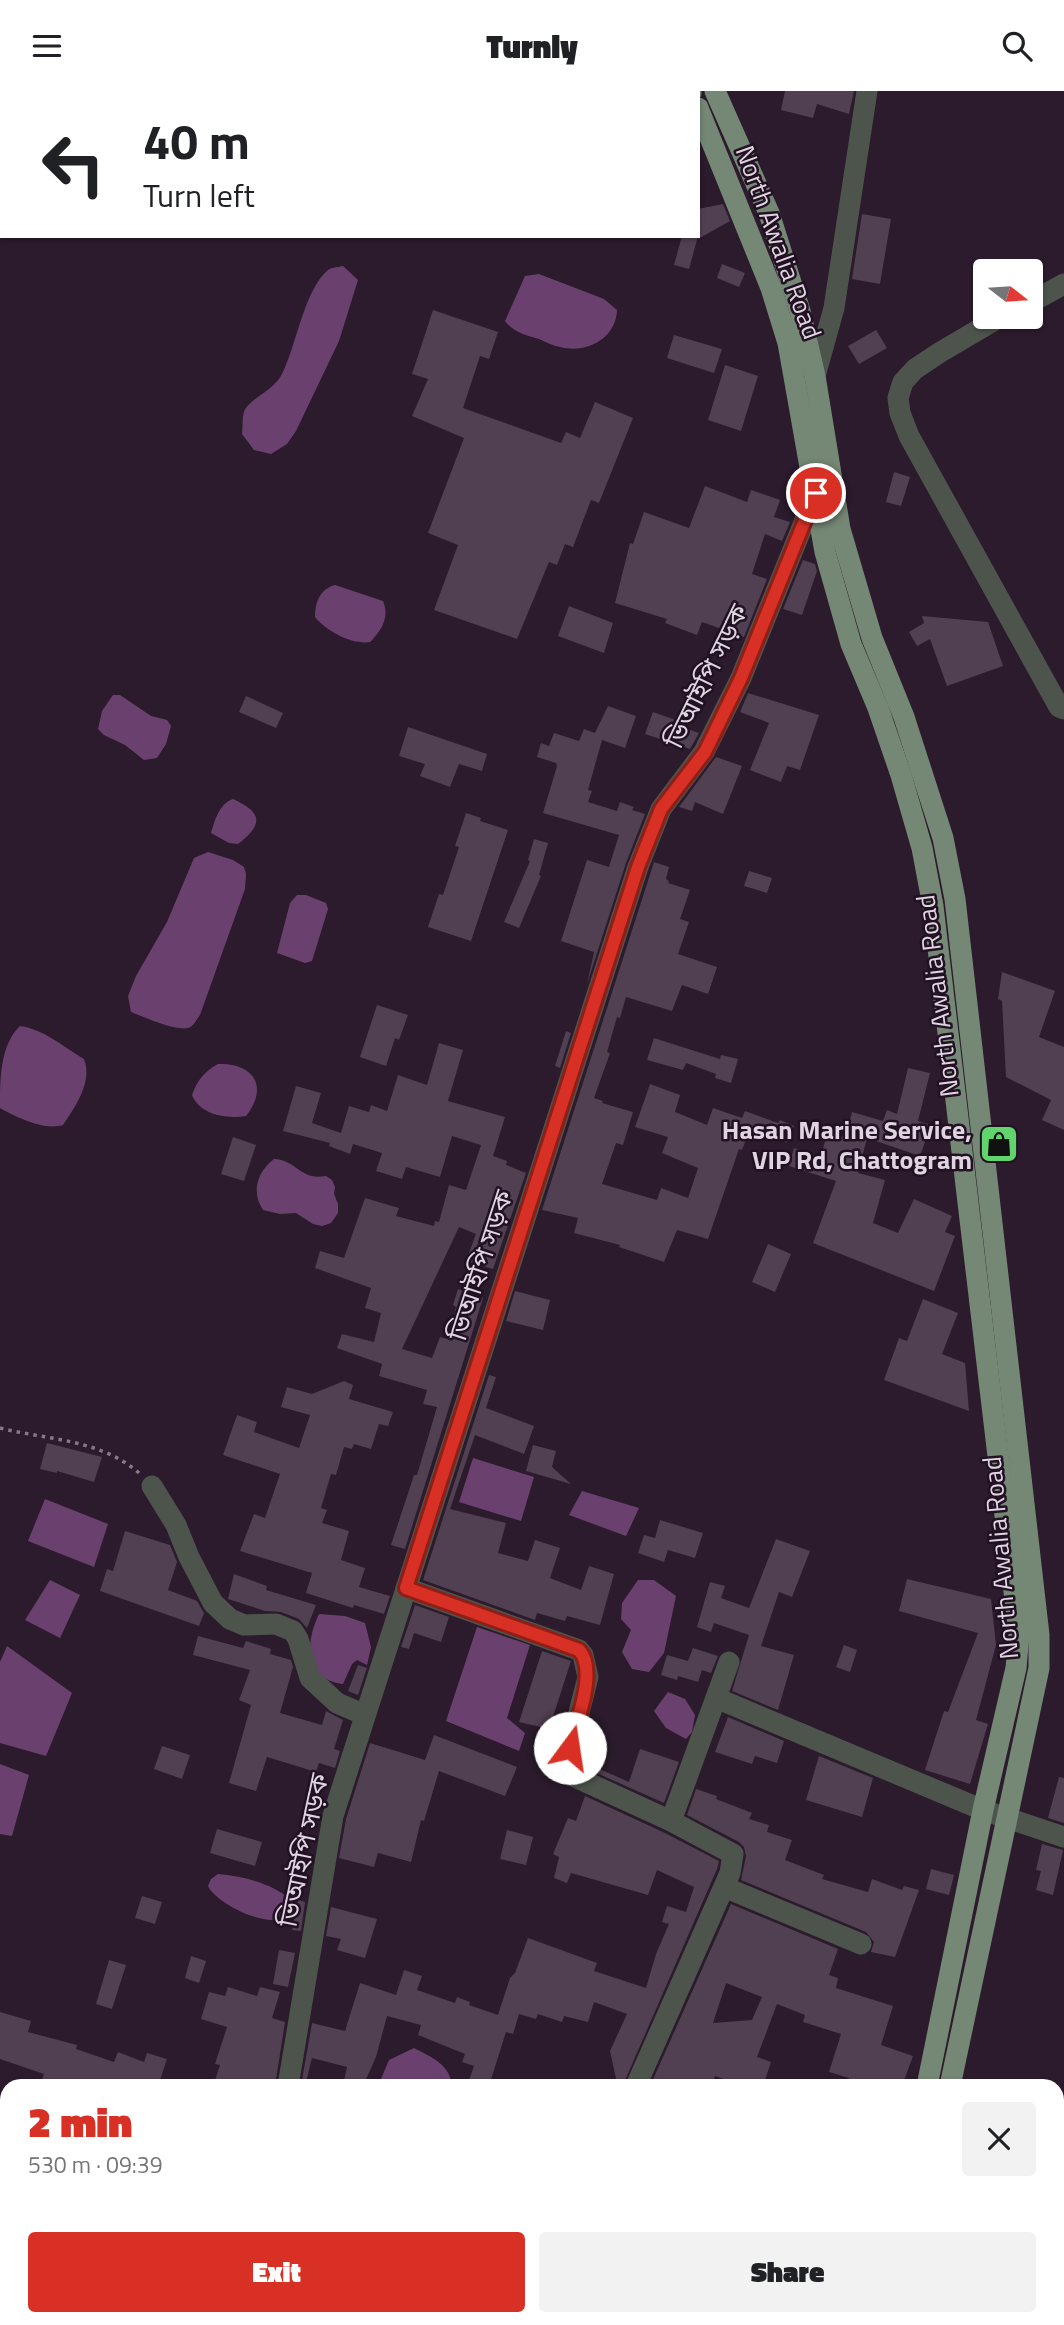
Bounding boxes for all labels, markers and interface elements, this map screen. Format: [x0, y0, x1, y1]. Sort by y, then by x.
text: Turnly [486, 22, 578, 70]
icon: menu [28, 27, 66, 65]
icon: search [998, 27, 1036, 65]
text: 40 m [143, 103, 250, 178]
icon: left [28, 119, 119, 210]
street label: North Awalia Road [726, 140, 832, 344]
text: Turn left [143, 171, 255, 219]
north arrow [973, 259, 1043, 329]
map controls [973, 259, 1043, 329]
pin [786, 463, 846, 523]
icon: arrive [797, 474, 835, 512]
street label: ভিআইপি সড়ক [654, 596, 758, 756]
street label: North Awalia Road [905, 893, 969, 1099]
place label: Hasan Marine Service, VIP Rd, Chattogram [722, 1110, 972, 1179]
shop icon: Hasan Marine Service, VIP Rd, Chattogram [978, 1123, 1020, 1165]
street label: ভিআইপি সড়ক [437, 1184, 523, 1346]
street label: North Awalia Road [972, 1455, 1028, 1661]
position arrow [533, 1711, 607, 1785]
street label: ভিআইপি সড়ক [267, 1769, 339, 1931]
text: 2 min [28, 2089, 132, 2153]
button: close [962, 2102, 1036, 2176]
text: 530 m · 09:39 [28, 2147, 163, 2182]
button: Exit [28, 2232, 525, 2312]
button: Share [539, 2232, 1036, 2312]

